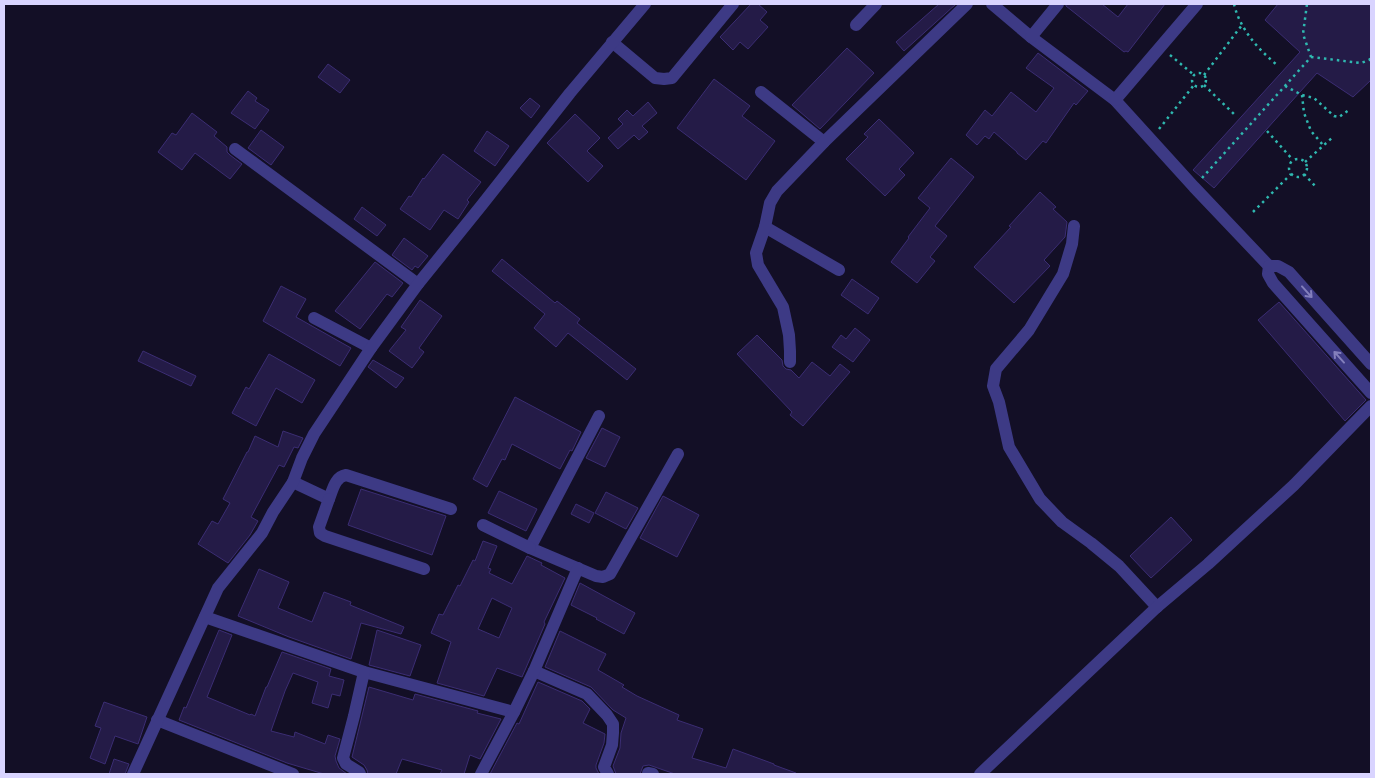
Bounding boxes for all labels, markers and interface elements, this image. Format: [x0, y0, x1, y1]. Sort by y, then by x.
one-way arrow [1301, 286, 1313, 299]
one-way arrow [1333, 350, 1345, 363]

